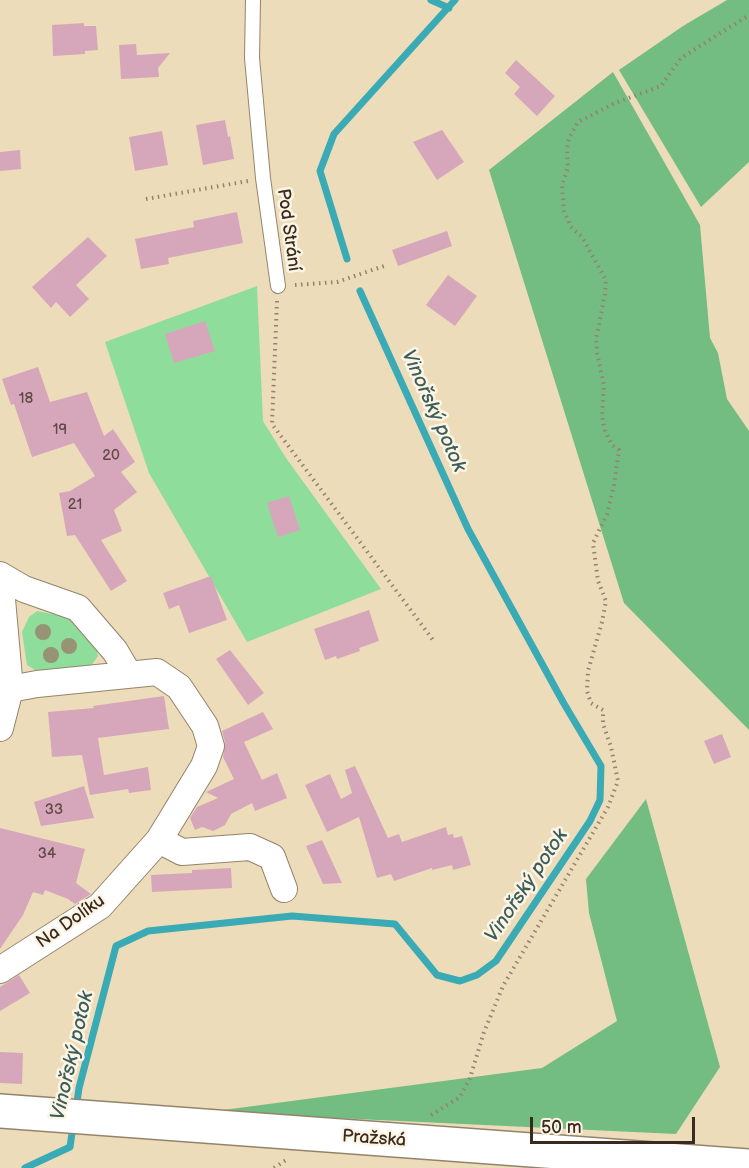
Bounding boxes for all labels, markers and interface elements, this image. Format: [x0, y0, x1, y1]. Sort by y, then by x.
street label: Pod Strání [272, 187, 304, 273]
water label: Vinořský potok [395, 346, 471, 476]
house number: 18 [19, 390, 33, 408]
house number: 19 [53, 421, 67, 439]
house number: 20 [102, 447, 120, 465]
house number: 21 [68, 496, 82, 514]
house number: 33 [45, 801, 63, 819]
water label: Vinořský potok [480, 825, 574, 947]
house number: 34 [38, 845, 56, 863]
street label: Na Dolíku [33, 891, 109, 953]
water label: Vinořský potok [47, 989, 99, 1123]
scale bar [533, 1105, 698, 1143]
text: 50 m [541, 1117, 582, 1138]
street label: Pražská [341, 1126, 407, 1152]

